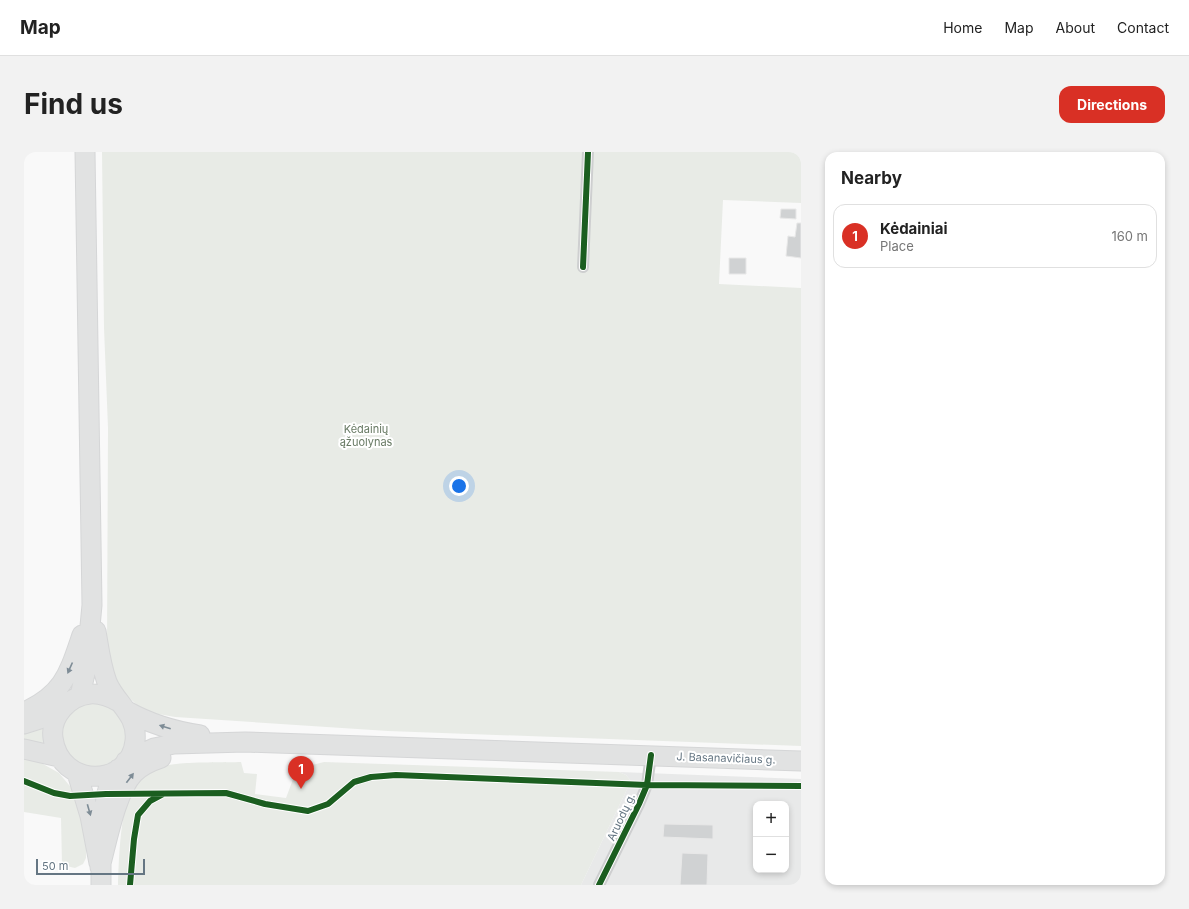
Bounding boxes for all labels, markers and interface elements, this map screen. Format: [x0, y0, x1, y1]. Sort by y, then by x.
text: Map [20, 16, 61, 39]
text: Home [943, 19, 982, 36]
text: Map [1004, 19, 1034, 36]
text: About [1056, 19, 1095, 36]
text: Contact [1117, 19, 1169, 36]
button: Directions [1059, 86, 1165, 123]
text: Find us [24, 87, 123, 121]
text: Nearby [841, 168, 902, 188]
text: Kėdainiai [880, 219, 948, 238]
text: 1 [852, 228, 858, 244]
text: 160 m [1111, 228, 1148, 244]
text: Place [880, 238, 914, 254]
park label: Kėdainių ąžuolynas [340, 422, 393, 449]
your location [449, 476, 469, 496]
one-way arrow [66, 662, 73, 674]
one-way arrow [159, 724, 171, 730]
street label: J. Basanavičiaus g. [676, 749, 776, 767]
pin: 1 [288, 756, 314, 789]
one-way arrow [126, 772, 135, 783]
street label: Aruodų g. [604, 791, 638, 843]
map controls [753, 801, 789, 873]
button: + [753, 801, 789, 837]
one-way arrow [86, 804, 92, 816]
button: − [753, 837, 789, 873]
scale bar [36, 857, 145, 876]
text: 50 m [42, 859, 68, 873]

